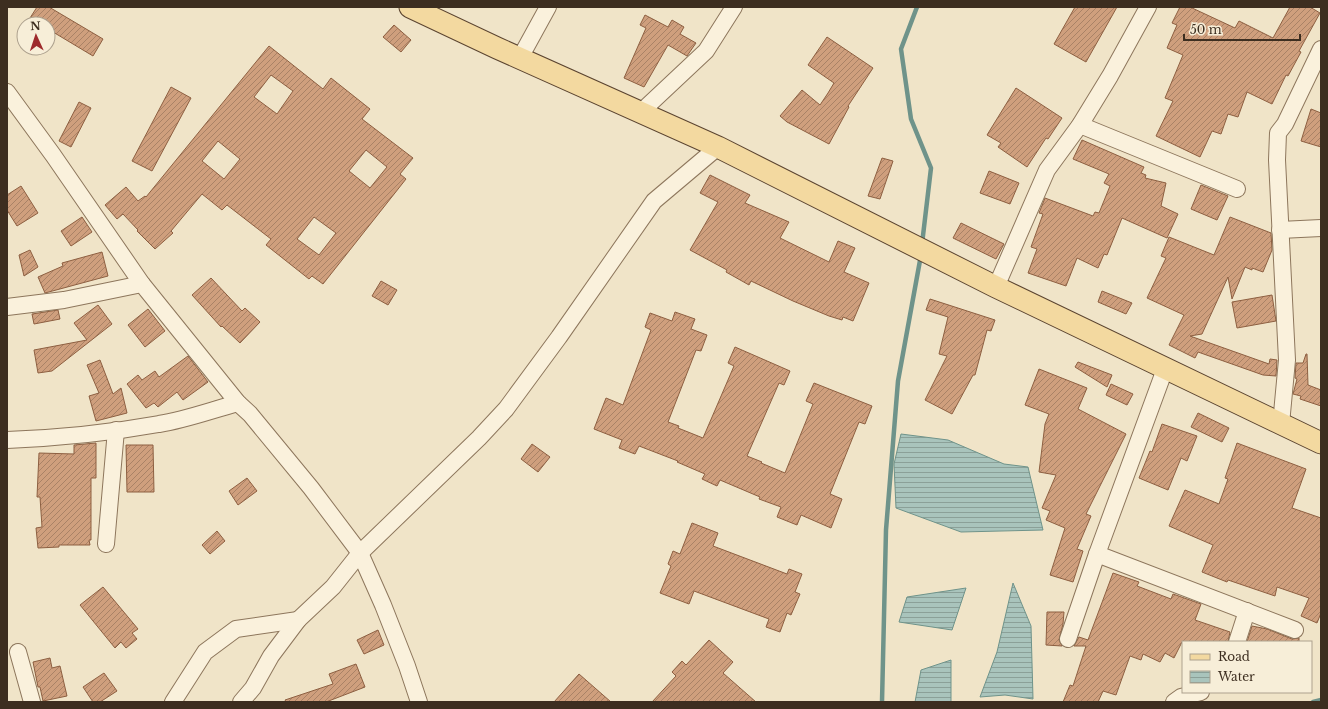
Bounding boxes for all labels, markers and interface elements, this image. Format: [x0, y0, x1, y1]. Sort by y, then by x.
north arrow [16, 16, 56, 56]
scale bar [1184, 16, 1300, 42]
text: N [30, 19, 42, 33]
text: 50 m [1190, 22, 1222, 37]
legend [1182, 641, 1312, 693]
text: Road [1218, 649, 1250, 664]
text: Water [1217, 669, 1255, 684]

